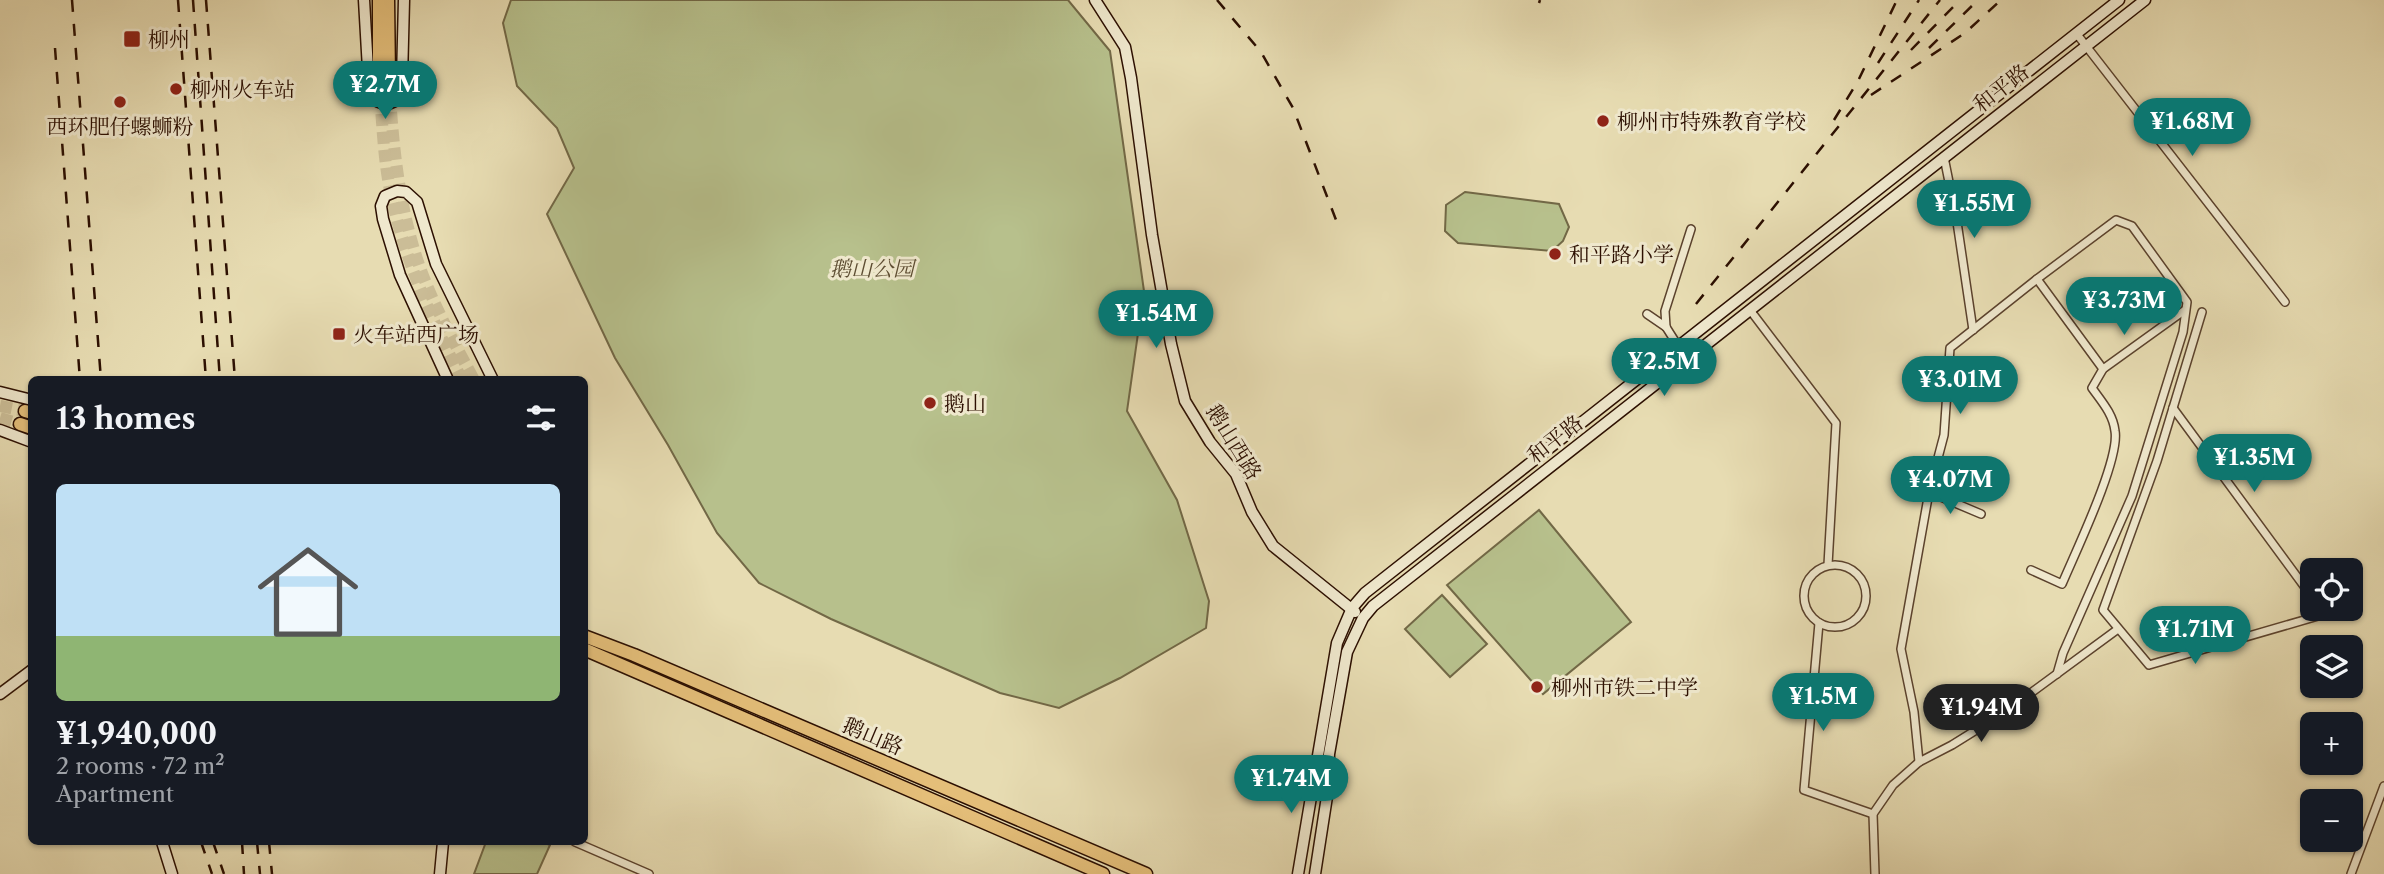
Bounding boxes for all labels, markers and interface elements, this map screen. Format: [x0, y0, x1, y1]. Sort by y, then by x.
place label: 柳州 [148, 27, 190, 52]
marker: 柳州 [122, 29, 142, 49]
street label: 和平路 [1968, 59, 2034, 117]
pin: ¥2.7M [336, 61, 434, 121]
text: ¥2.7M [349, 70, 421, 98]
place label: 柳州火车站 [190, 77, 295, 102]
marker: 柳州火车站 [168, 81, 184, 97]
marker: 西环肥仔螺蛳粉 [112, 94, 128, 110]
pin: ¥1.68M [2135, 99, 2249, 158]
text: ¥1.68M [2150, 107, 2234, 135]
place label: 柳州市特殊教育学校 [1617, 109, 1806, 134]
marker: 柳州市特殊教育学校 [1595, 113, 1611, 129]
place label: 西环肥仔螺蛳粉 [47, 114, 194, 139]
pin: ¥1.55M [1917, 180, 2031, 240]
text: ¥1.55M [1933, 189, 2015, 217]
place label: 和平路小学 [1569, 242, 1674, 267]
marker: 和平路小学 [1547, 246, 1563, 262]
park label: 鹅山公园 [830, 256, 917, 281]
pin: ¥3.73M [2067, 278, 2181, 337]
text: ¥3.73M [2082, 286, 2166, 314]
pin: ¥1.54M [1099, 290, 1213, 350]
text: ¥1.54M [1114, 299, 1198, 327]
place label: 火车站西广场 [353, 322, 479, 347]
marker: 火车站西广场 [331, 326, 347, 342]
pin: ¥2.5M [1615, 338, 1713, 398]
text: ¥2.5M [1628, 347, 1700, 375]
pin: ¥3.01M [1903, 356, 2017, 416]
text: ¥3.01M [1918, 365, 2002, 393]
place label: 鹅山 [944, 391, 986, 416]
marker: 鹅山 [922, 395, 938, 411]
icon: filters [522, 399, 560, 437]
text: 13 homes [56, 400, 195, 437]
street label: 鹅山西路 [1201, 400, 1267, 484]
street label: 和平路 [1522, 410, 1588, 468]
pin: ¥1.35M [2197, 434, 2311, 494]
text: ¥1.35M [2213, 443, 2295, 471]
pin: ¥4.07M [1893, 456, 2007, 516]
text: ¥4.07M [1907, 465, 1993, 493]
icon: home [245, 529, 371, 655]
map controls [2300, 558, 2363, 852]
button: locate [2300, 558, 2363, 621]
pin: ¥1.71M [2138, 606, 2252, 666]
text: ¥1.71M [2156, 615, 2234, 643]
button: layers [2300, 635, 2363, 698]
pin: ¥1.5M [1774, 674, 1872, 733]
place label: 柳州市铁二中学 [1551, 675, 1698, 700]
marker: 柳州市铁二中学 [1529, 679, 1545, 695]
text: ¥1.5M [1788, 682, 1858, 710]
pin: ¥1.94M [1924, 684, 2038, 744]
text: ¥1.94M [1939, 693, 2023, 721]
street label: 鹅山路 [839, 712, 907, 760]
button: + [2300, 712, 2363, 775]
text: ¥1,940,000 [56, 715, 217, 752]
text: 2 rooms · 72 m² [56, 752, 225, 780]
pin: ¥1.74M [1234, 756, 1348, 815]
text: ¥1.74M [1250, 764, 1332, 792]
text: Apartment [56, 780, 174, 808]
button: − [2300, 789, 2363, 852]

